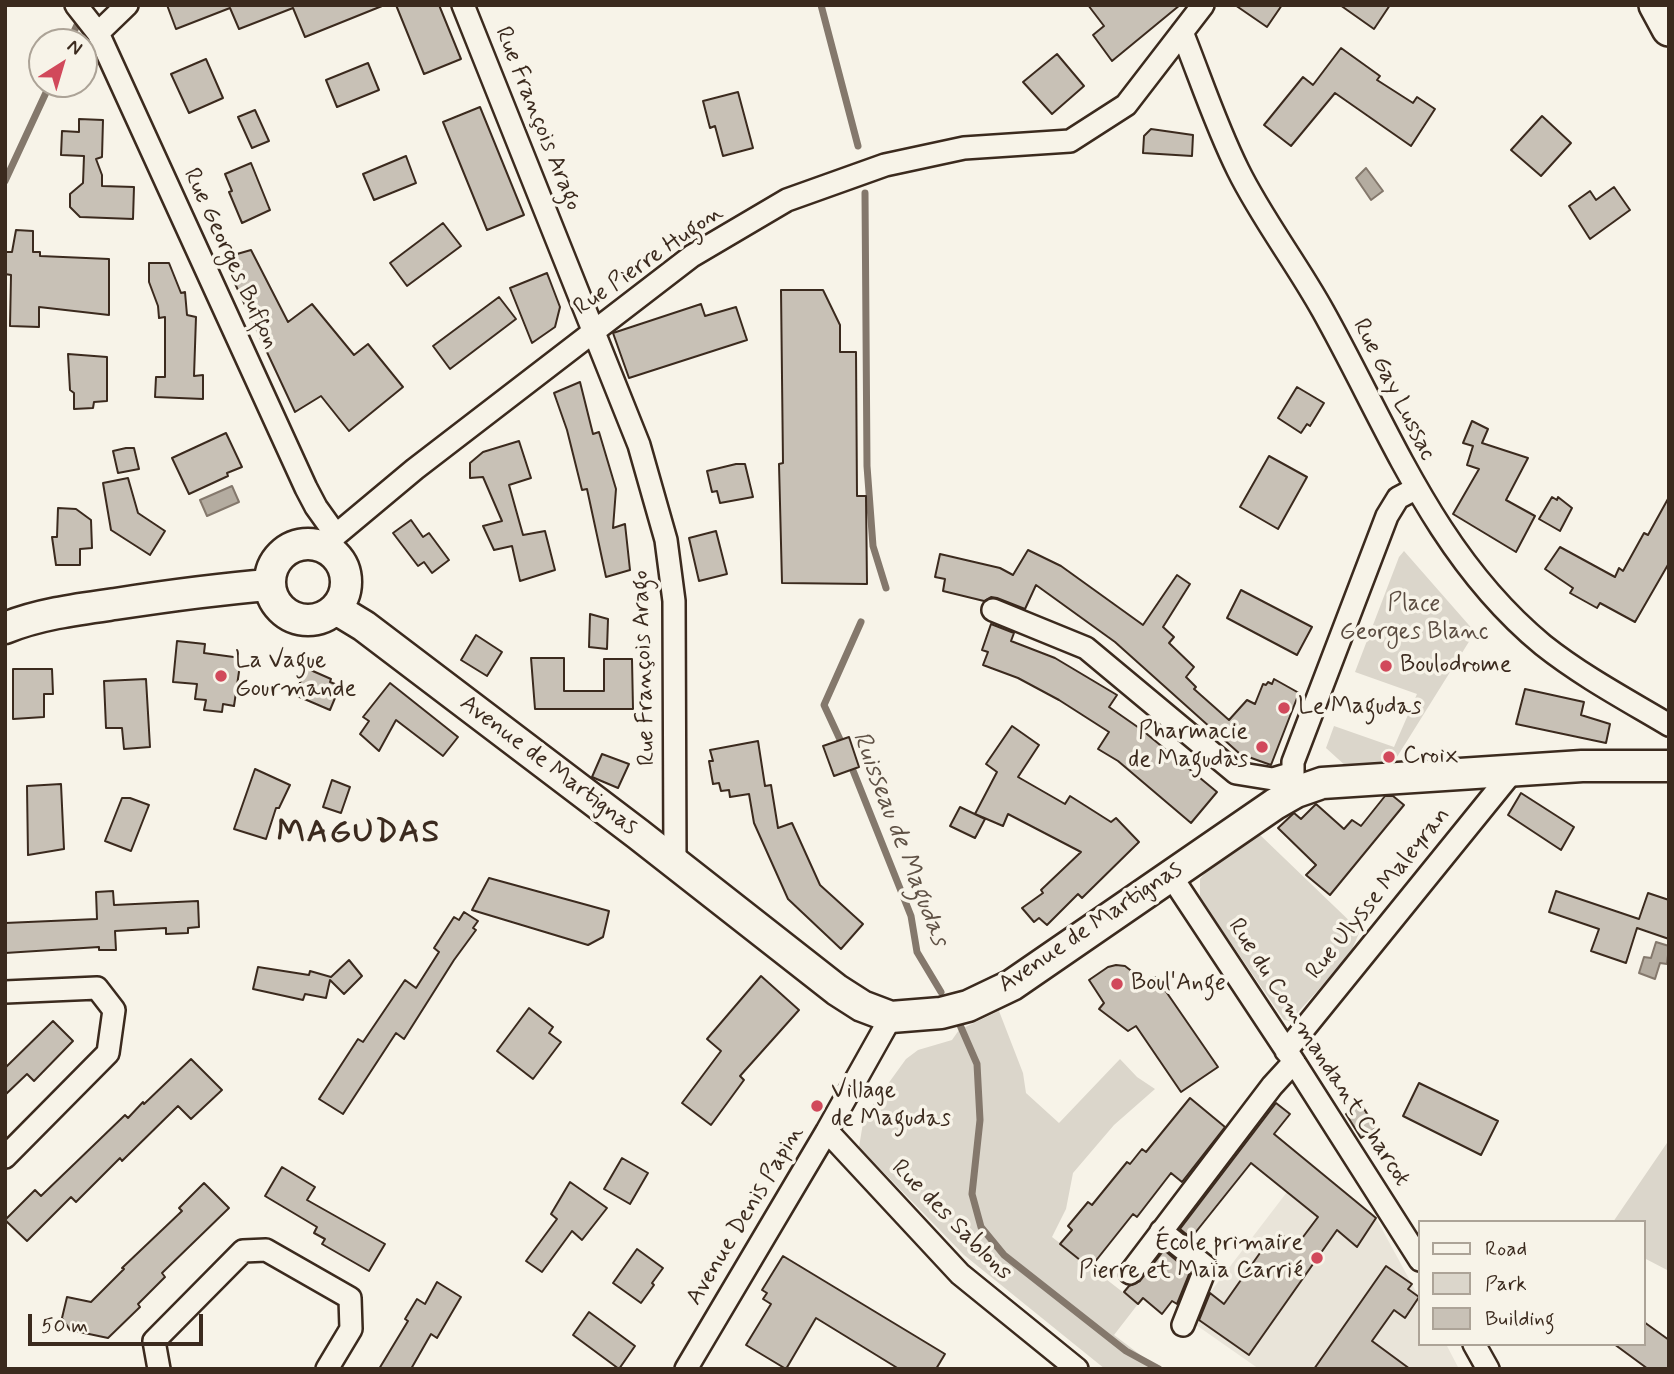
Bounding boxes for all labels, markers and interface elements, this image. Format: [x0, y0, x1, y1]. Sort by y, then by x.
street label: Rue François Arago [487, 23, 587, 215]
north arrow [28, 28, 98, 98]
text: N [62, 34, 87, 61]
street label: Rue Georges Buffon [175, 164, 285, 354]
street label: Rue Pierre Hugon [569, 199, 729, 323]
street label: Rue Gay Lussac [1345, 314, 1441, 466]
street label: Rue François Arago [627, 570, 663, 766]
park label: Place Georges Blanc [1340, 591, 1488, 647]
place label: La Vague Gourmande [235, 648, 356, 704]
place label: Boulodrome [1400, 652, 1511, 680]
marker: Boulodrome [1378, 658, 1394, 674]
marker: La Vague Gourmande [213, 668, 229, 684]
street label: Avenue de Martignas [453, 690, 643, 842]
place label: Le Magudas [1298, 694, 1422, 722]
marker: Le Magudas [1276, 700, 1292, 716]
place label: Pharmacie de Magudas [1128, 719, 1248, 775]
water label: Ruisseau de Magudas [844, 727, 954, 951]
marker: Pharmacie de Magudas [1254, 739, 1270, 755]
place label: Croix [1403, 743, 1458, 771]
marker: Croix [1381, 749, 1397, 765]
street label: Rue Ulysse Maleyran [1301, 802, 1457, 986]
district label: MAGUDAS [277, 815, 441, 853]
street label: Avenue de Martignas [994, 856, 1188, 1000]
street label: Rue du Commandant Charcot [1220, 914, 1416, 1192]
place label: Boul'Ange [1131, 970, 1226, 998]
marker: Boul'Ange [1109, 976, 1125, 992]
place label: Village de Magudas [831, 1078, 951, 1134]
marker: Village de Magudas [809, 1098, 825, 1114]
street label: Avenue Denis Papin [681, 1121, 811, 1311]
street label: Rue des Sablons [884, 1154, 1018, 1288]
legend [1418, 1220, 1646, 1346]
place label: École primaire Pierre et Maïa Carrié [1079, 1230, 1303, 1286]
text: Road [1485, 1235, 1527, 1263]
marker: École primaire Pierre et Maïa Carrié [1309, 1250, 1325, 1266]
text: Park [1485, 1270, 1527, 1298]
scale bar [32, 1300, 206, 1344]
text: Building [1485, 1305, 1555, 1333]
text: 50 m [41, 1312, 88, 1340]

